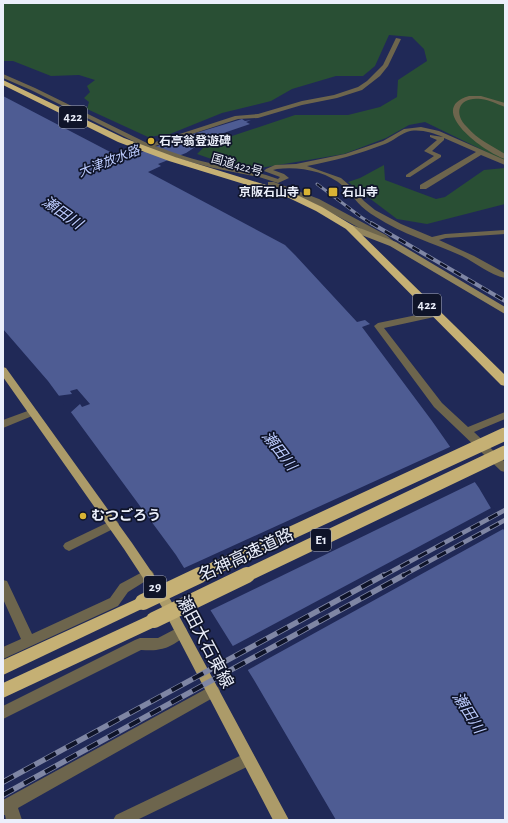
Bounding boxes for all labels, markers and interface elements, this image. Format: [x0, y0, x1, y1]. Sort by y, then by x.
road number: 422 [59, 106, 87, 128]
place label: 石亭翁登遊碑 [159, 134, 231, 147]
marker: 石亭翁登遊碑 [146, 136, 156, 146]
water label: 大津放水路 [76, 143, 143, 180]
street label: 国道422号 [210, 151, 264, 178]
place label: 京阪石山寺 [239, 185, 299, 198]
marker: 石山寺 [327, 186, 339, 198]
place label: 石山寺 [342, 186, 378, 198]
marker: 京阪石山寺 [302, 187, 312, 197]
water label: 瀬田川 [39, 193, 87, 233]
road number: 422 [413, 294, 441, 316]
water label: 瀬田川 [259, 428, 301, 475]
place label: むつごろう [91, 507, 161, 523]
marker: むつごろう [78, 511, 88, 521]
street label: 名神高速道路 [196, 525, 296, 584]
road number: E1 [311, 529, 331, 551]
road number: 29 [144, 576, 166, 598]
street label: 瀬田大石東線 [174, 593, 237, 691]
water label: 瀬田川 [450, 689, 488, 738]

